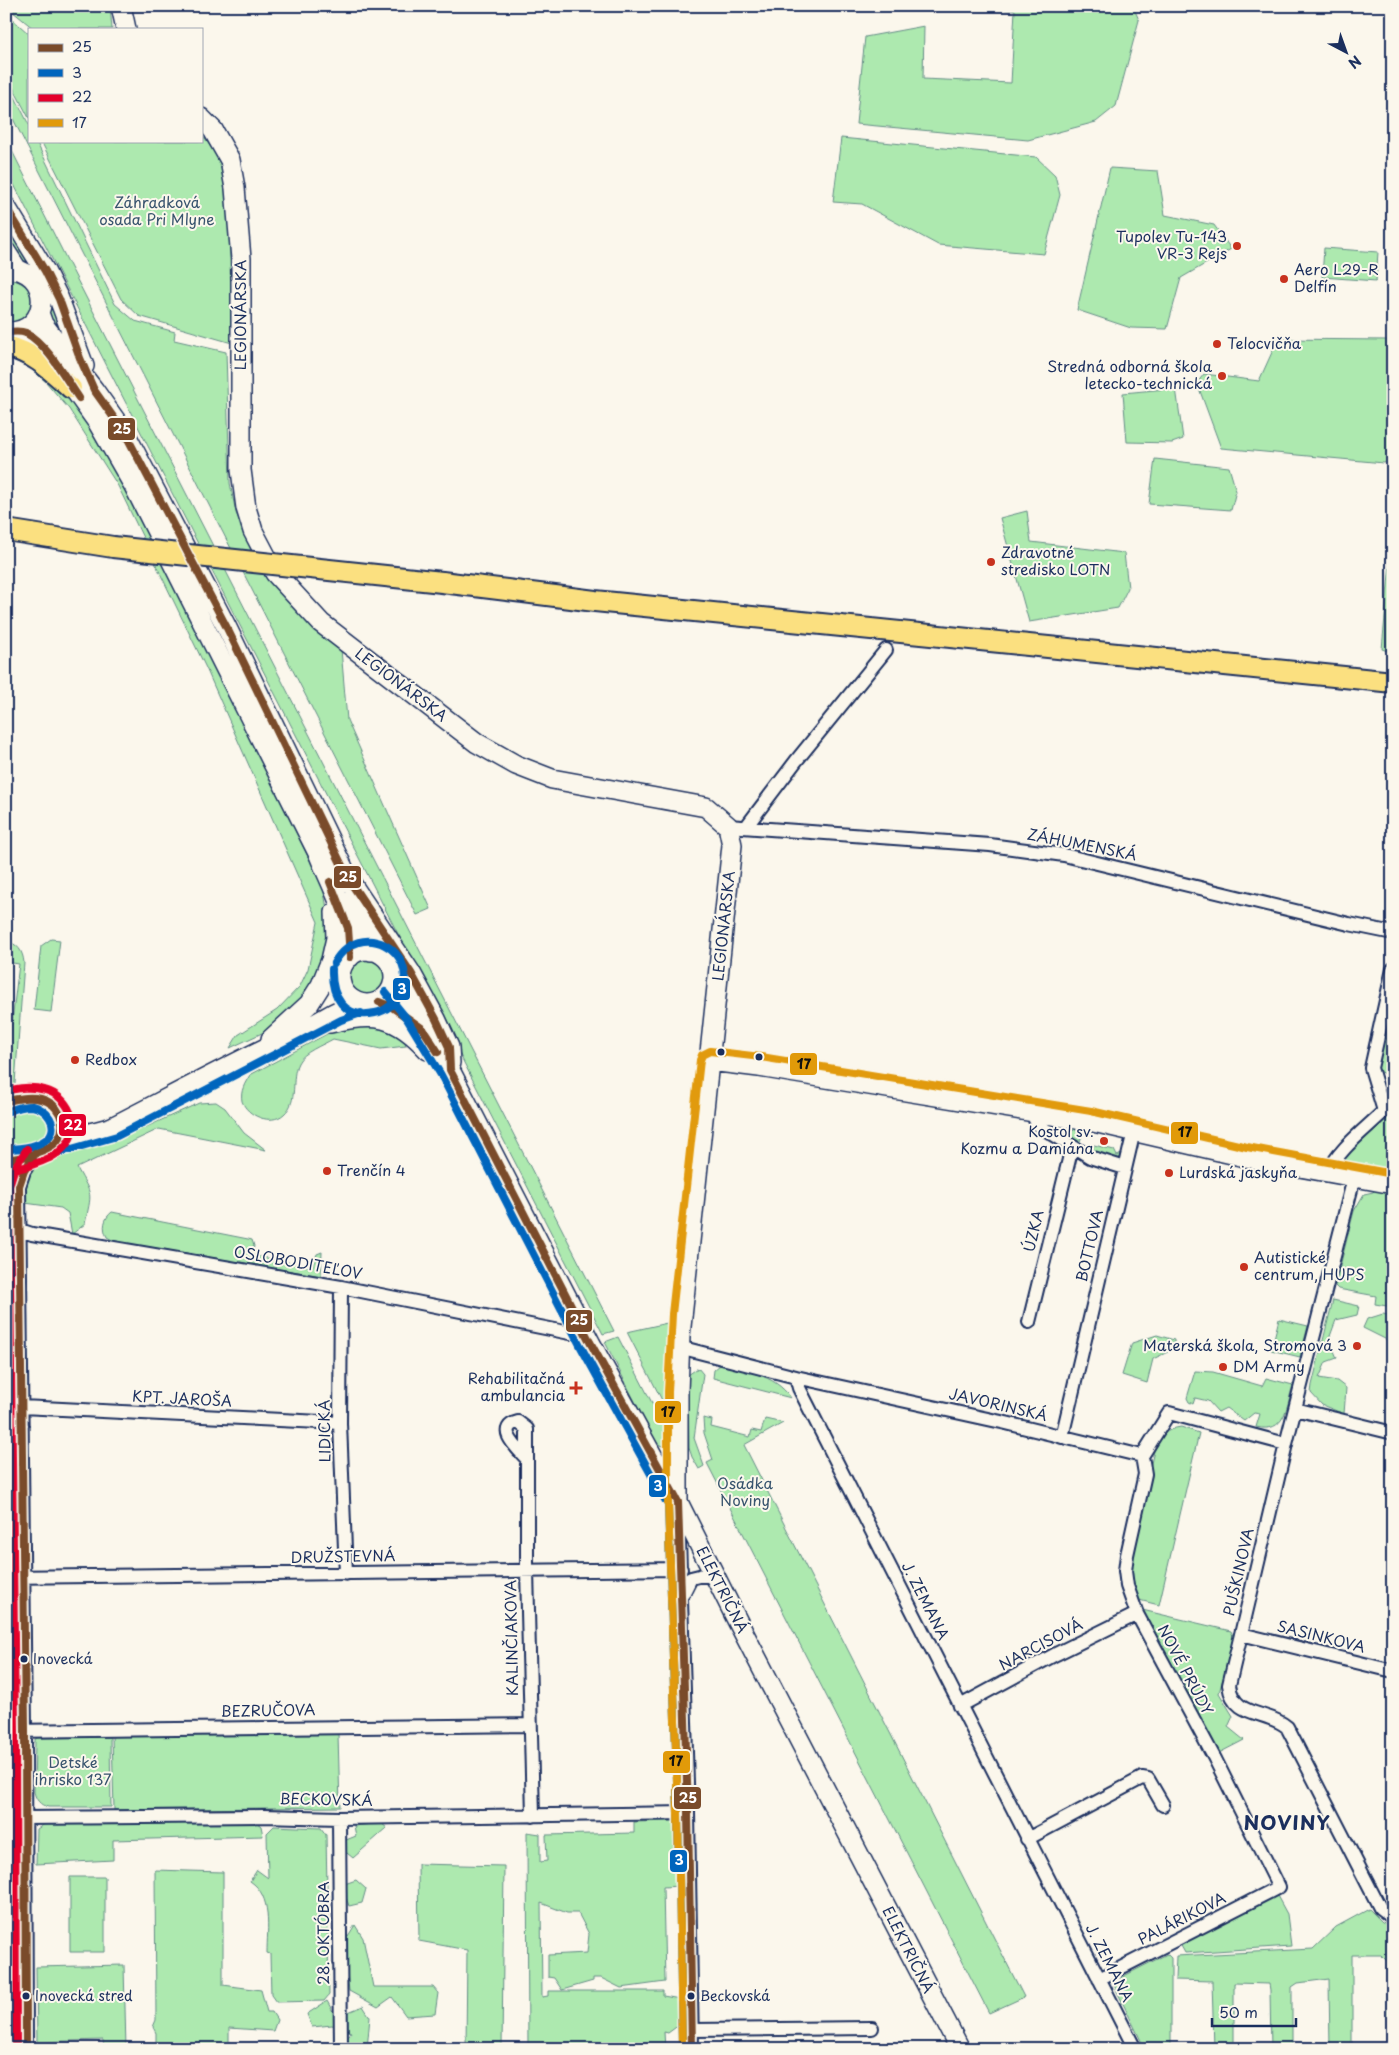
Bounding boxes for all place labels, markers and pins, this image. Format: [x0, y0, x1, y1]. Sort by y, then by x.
place label: Tupolev Tu-143 VR-3 Rejs [1116, 224, 1227, 264]
marker: Tupolev Tu-143 VR-3 Rejs [1231, 240, 1243, 252]
place label: Aero L29-R Delfín [1294, 257, 1379, 297]
marker: Aero L29-R Delfín [1278, 273, 1290, 285]
place label: Telocvičňa [1227, 331, 1302, 354]
marker: Telocvičňa [1211, 338, 1223, 350]
place label: Stredná odborná škola letecko-technická [1047, 354, 1213, 394]
marker: Stredná odborná škola letecko-technická [1216, 370, 1228, 382]
place label: Zdravotné stredisko LOTN [1001, 540, 1110, 580]
marker: Zdravotné stredisko LOTN [985, 556, 997, 568]
place label: Redbox [85, 1047, 137, 1070]
unlabelled marker [716, 1047, 726, 1057]
unlabelled marker [754, 1052, 764, 1062]
marker: Redbox [69, 1054, 81, 1066]
place label: Kostol sv. Kozmu a Damiána [960, 1119, 1095, 1159]
marker: Kostol sv. Kozmu a Damiána [1098, 1135, 1110, 1147]
place label: Trenčín 4 [337, 1158, 406, 1181]
place label: Lurdská jaskyňa [1179, 1160, 1298, 1183]
marker: Trenčín 4 [321, 1165, 333, 1177]
marker: Lurdská jaskyňa [1163, 1167, 1175, 1179]
place label: Autistické centrum, HUPS [1254, 1245, 1365, 1285]
marker: Autistické centrum, HUPS [1238, 1261, 1250, 1273]
place label: Materská škola, Stromová 3 [1143, 1333, 1347, 1356]
marker: Materská škola, Stromová 3 [1351, 1340, 1363, 1352]
place label: DM Army [1233, 1354, 1305, 1377]
marker: DM Army [1217, 1361, 1229, 1373]
place label: Rehabilitačná ambulancia [468, 1366, 566, 1406]
marker: Rehabilitačná ambulancia [569, 1381, 583, 1395]
place label: Inovecká [33, 1648, 93, 1669]
marker: Inovecká [19, 1654, 29, 1664]
place label: Inovecká stred [35, 1985, 133, 2006]
place label: Beckovská [700, 1985, 770, 2006]
marker: Inovecká stred [21, 1991, 31, 2001]
marker: Beckovská [686, 1991, 696, 2001]

